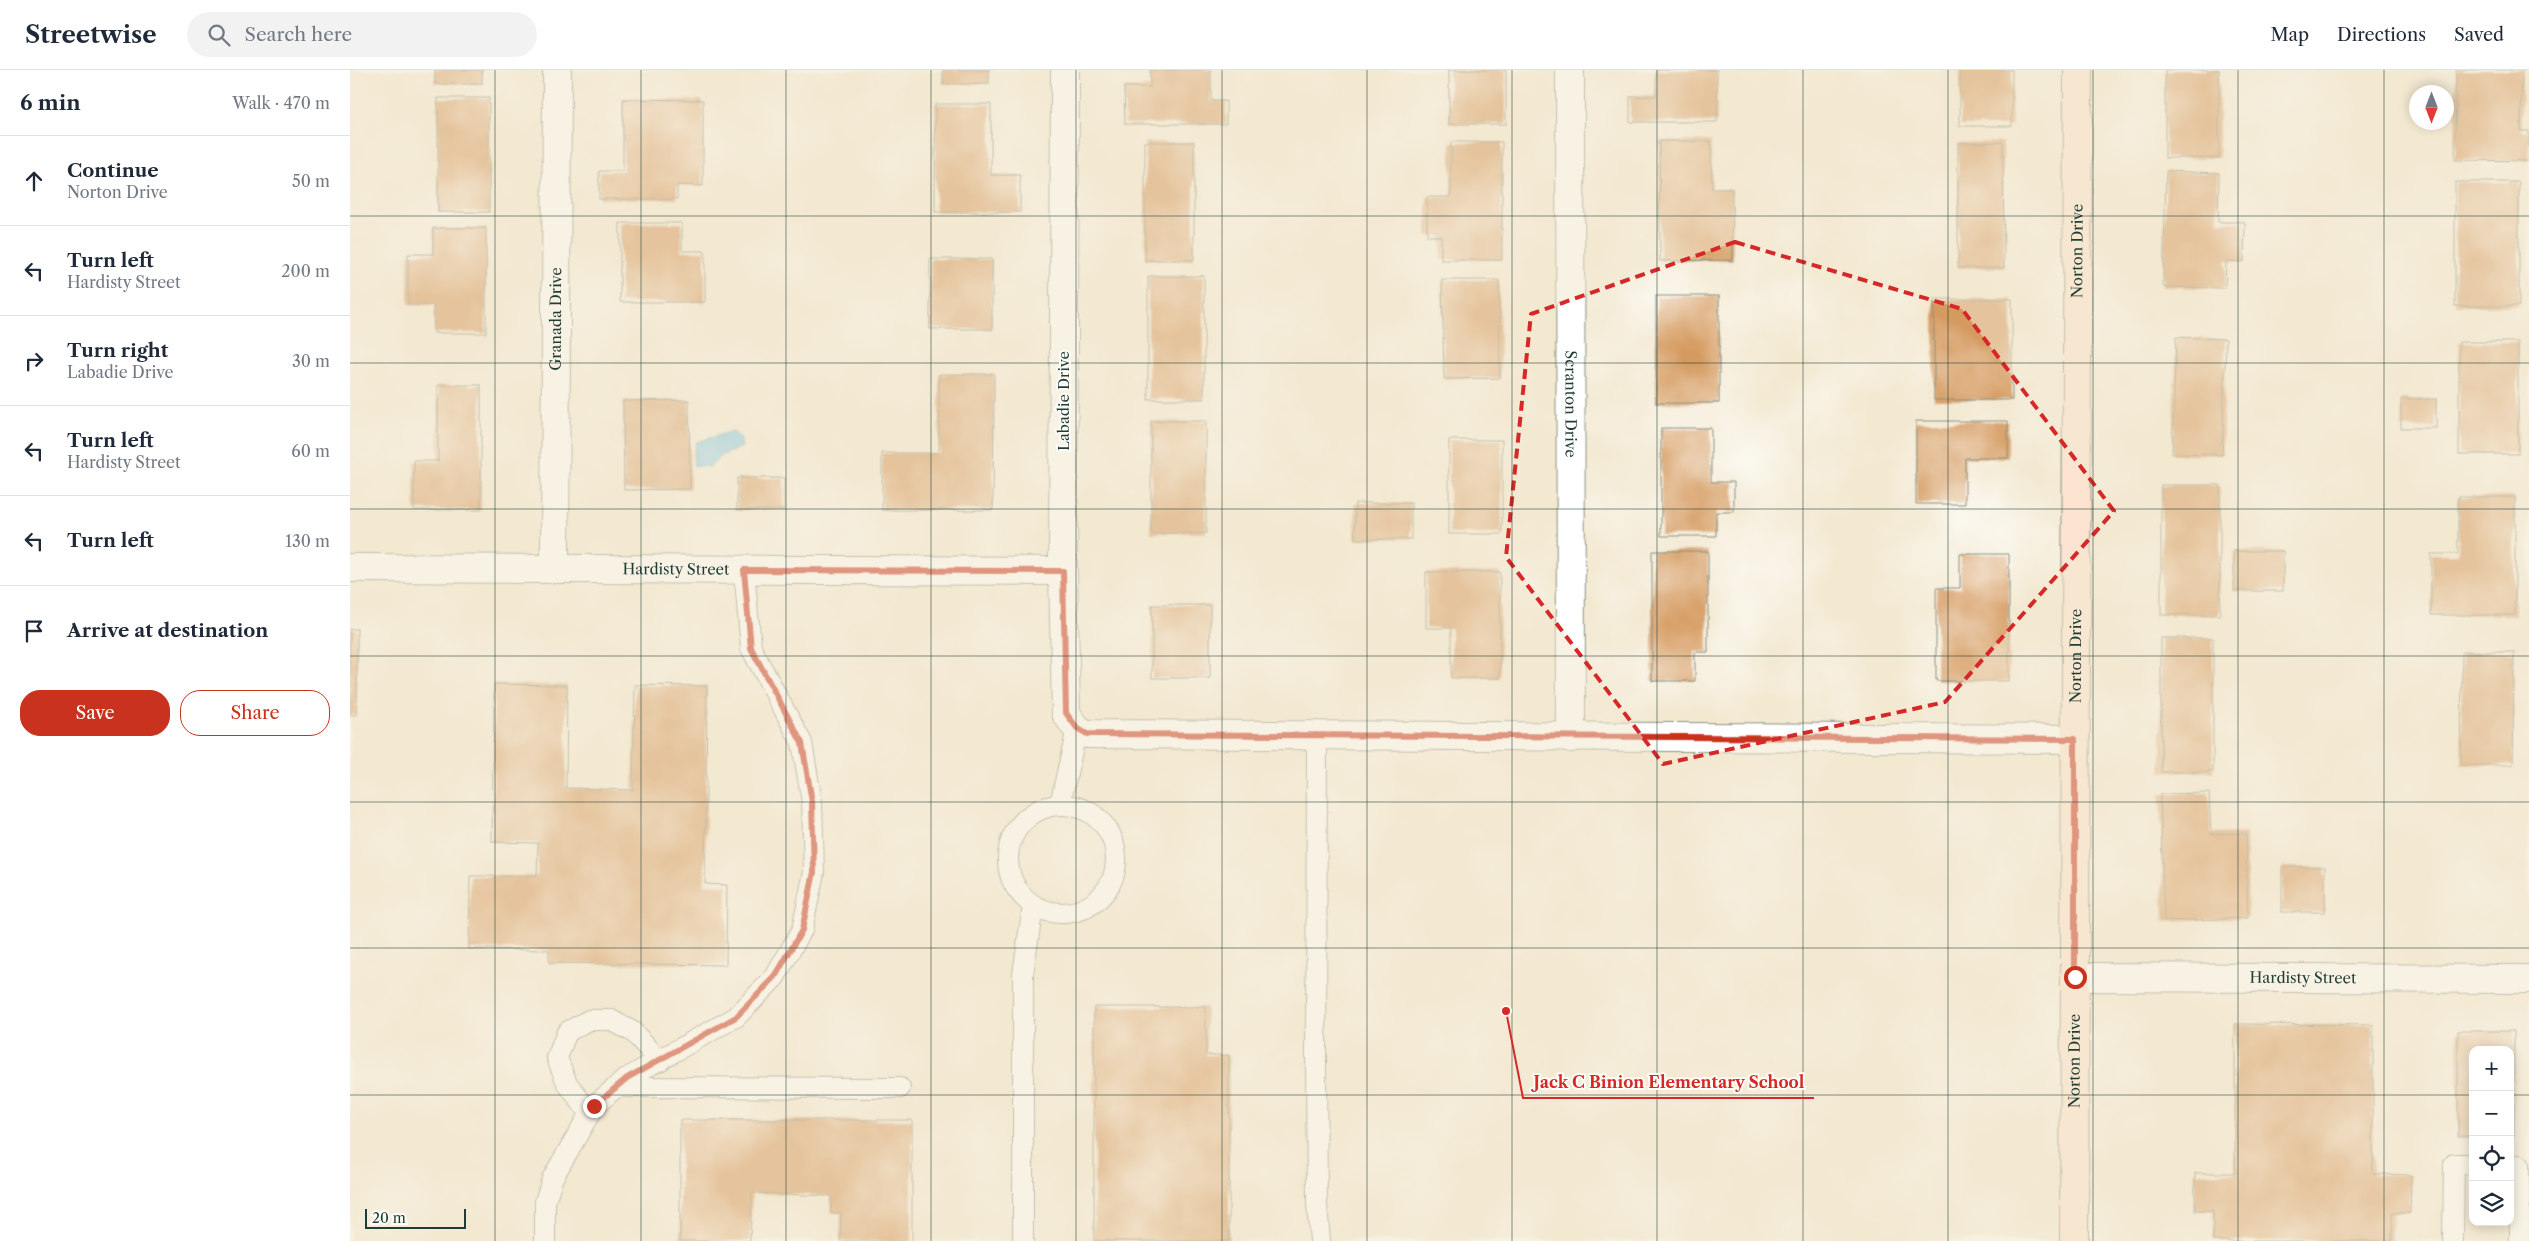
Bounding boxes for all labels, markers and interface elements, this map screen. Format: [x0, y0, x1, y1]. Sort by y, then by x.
search box [187, 12, 537, 57]
text: Streetwise [25, 20, 157, 49]
icon: search [205, 21, 233, 49]
text: Search here [245, 23, 352, 46]
text: Map [2270, 24, 2309, 46]
text: Directions [2337, 24, 2426, 46]
text: Saved [2454, 24, 2504, 46]
north arrow [2409, 85, 2454, 130]
text: 6 min [20, 90, 81, 115]
text: Walk · 470 m [232, 93, 330, 113]
text: Continue [67, 159, 159, 182]
icon: ahead [20, 167, 48, 195]
text: 50 m [292, 171, 330, 191]
text: Norton Drive [67, 182, 168, 202]
street label: Norton Drive [2067, 204, 2087, 298]
text: Turn left [67, 249, 154, 272]
icon: left [20, 257, 48, 285]
text: 200 m [281, 261, 330, 281]
street label: Granada Drive [546, 267, 565, 371]
text: Hardisty Street [67, 272, 181, 292]
text: Turn right [67, 339, 168, 362]
icon: right [20, 347, 48, 375]
street label: Scranton Drive [1561, 350, 1581, 458]
text: 30 m [292, 351, 330, 371]
street label: Labadie Drive [1054, 351, 1073, 451]
text: Labadie Drive [67, 362, 173, 382]
text: Turn left [67, 429, 154, 452]
icon: left [20, 437, 48, 465]
text: 60 m [291, 441, 330, 461]
text: Hardisty Street [67, 452, 181, 472]
icon: left [20, 527, 48, 555]
text: Turn left [67, 529, 154, 552]
text: 130 m [285, 531, 330, 551]
street label: Hardisty Street [623, 559, 730, 579]
street label: Norton Drive [2066, 609, 2085, 703]
icon: arrive [20, 617, 48, 645]
text: Arrive at destination [67, 619, 268, 642]
button: Save [20, 690, 170, 736]
button: Share [180, 690, 330, 736]
route start [2064, 966, 2087, 989]
street label: Hardisty Street [2250, 968, 2357, 987]
street label: Norton Drive [2064, 1014, 2084, 1108]
map controls [2469, 1046, 2514, 1226]
button: + [2469, 1046, 2514, 1091]
callout: Jack C Binion Elementary School [1523, 1067, 1814, 1098]
text: Jack C Binion Elementary School [1531, 1072, 1805, 1092]
button: − [2469, 1091, 2514, 1136]
route end [583, 1095, 606, 1118]
button: locate [2469, 1136, 2514, 1181]
button: layers [2469, 1181, 2514, 1226]
scale bar [365, 1206, 466, 1229]
text: 20 m [372, 1209, 406, 1227]

